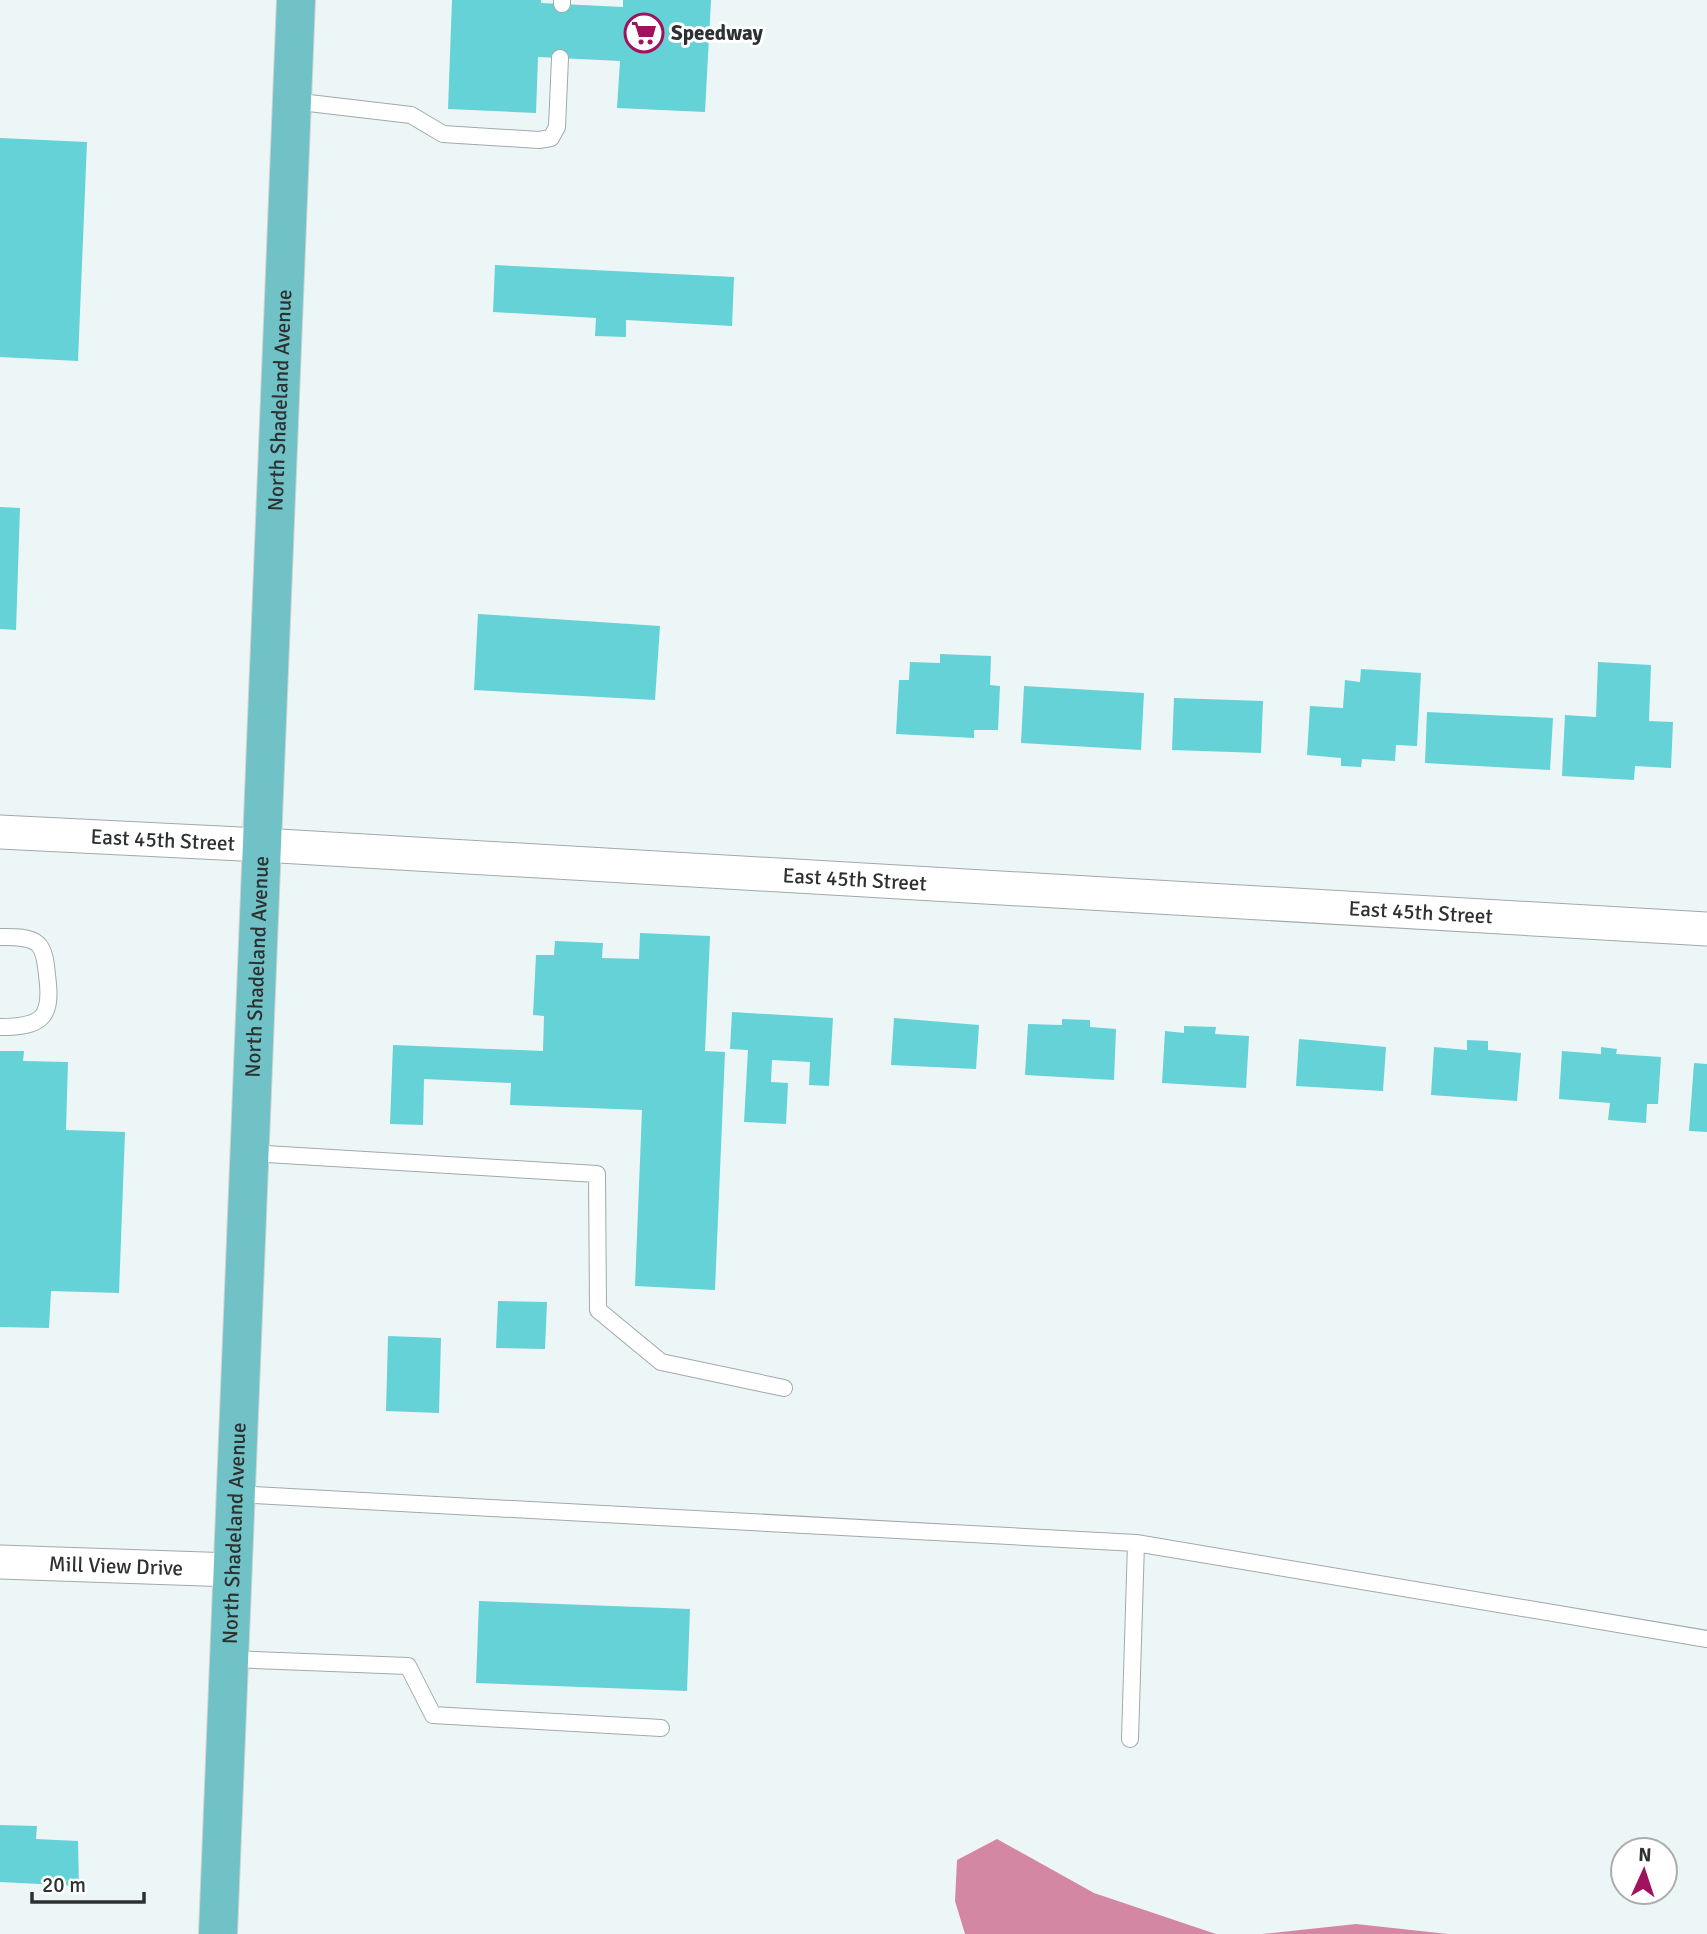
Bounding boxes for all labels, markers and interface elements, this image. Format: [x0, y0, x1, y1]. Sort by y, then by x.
supermarket icon: Speedway [623, 12, 665, 54]
place label: Speedway [671, 20, 763, 46]
street label: North Shadeland Avenue [262, 289, 297, 512]
street label: East 45th Street [90, 824, 236, 857]
street label: North Shadeland Avenue [240, 855, 274, 1078]
street label: East 45th Street [782, 862, 928, 897]
street label: East 45th Street [1348, 895, 1494, 930]
street label: North Shadeland Avenue [217, 1422, 252, 1645]
street label: Mill View Drive [48, 1551, 183, 1581]
north arrow [1609, 1836, 1679, 1906]
text: N [1638, 1843, 1652, 1867]
scale bar [32, 1860, 144, 1904]
text: 20 m [42, 1872, 86, 1898]

